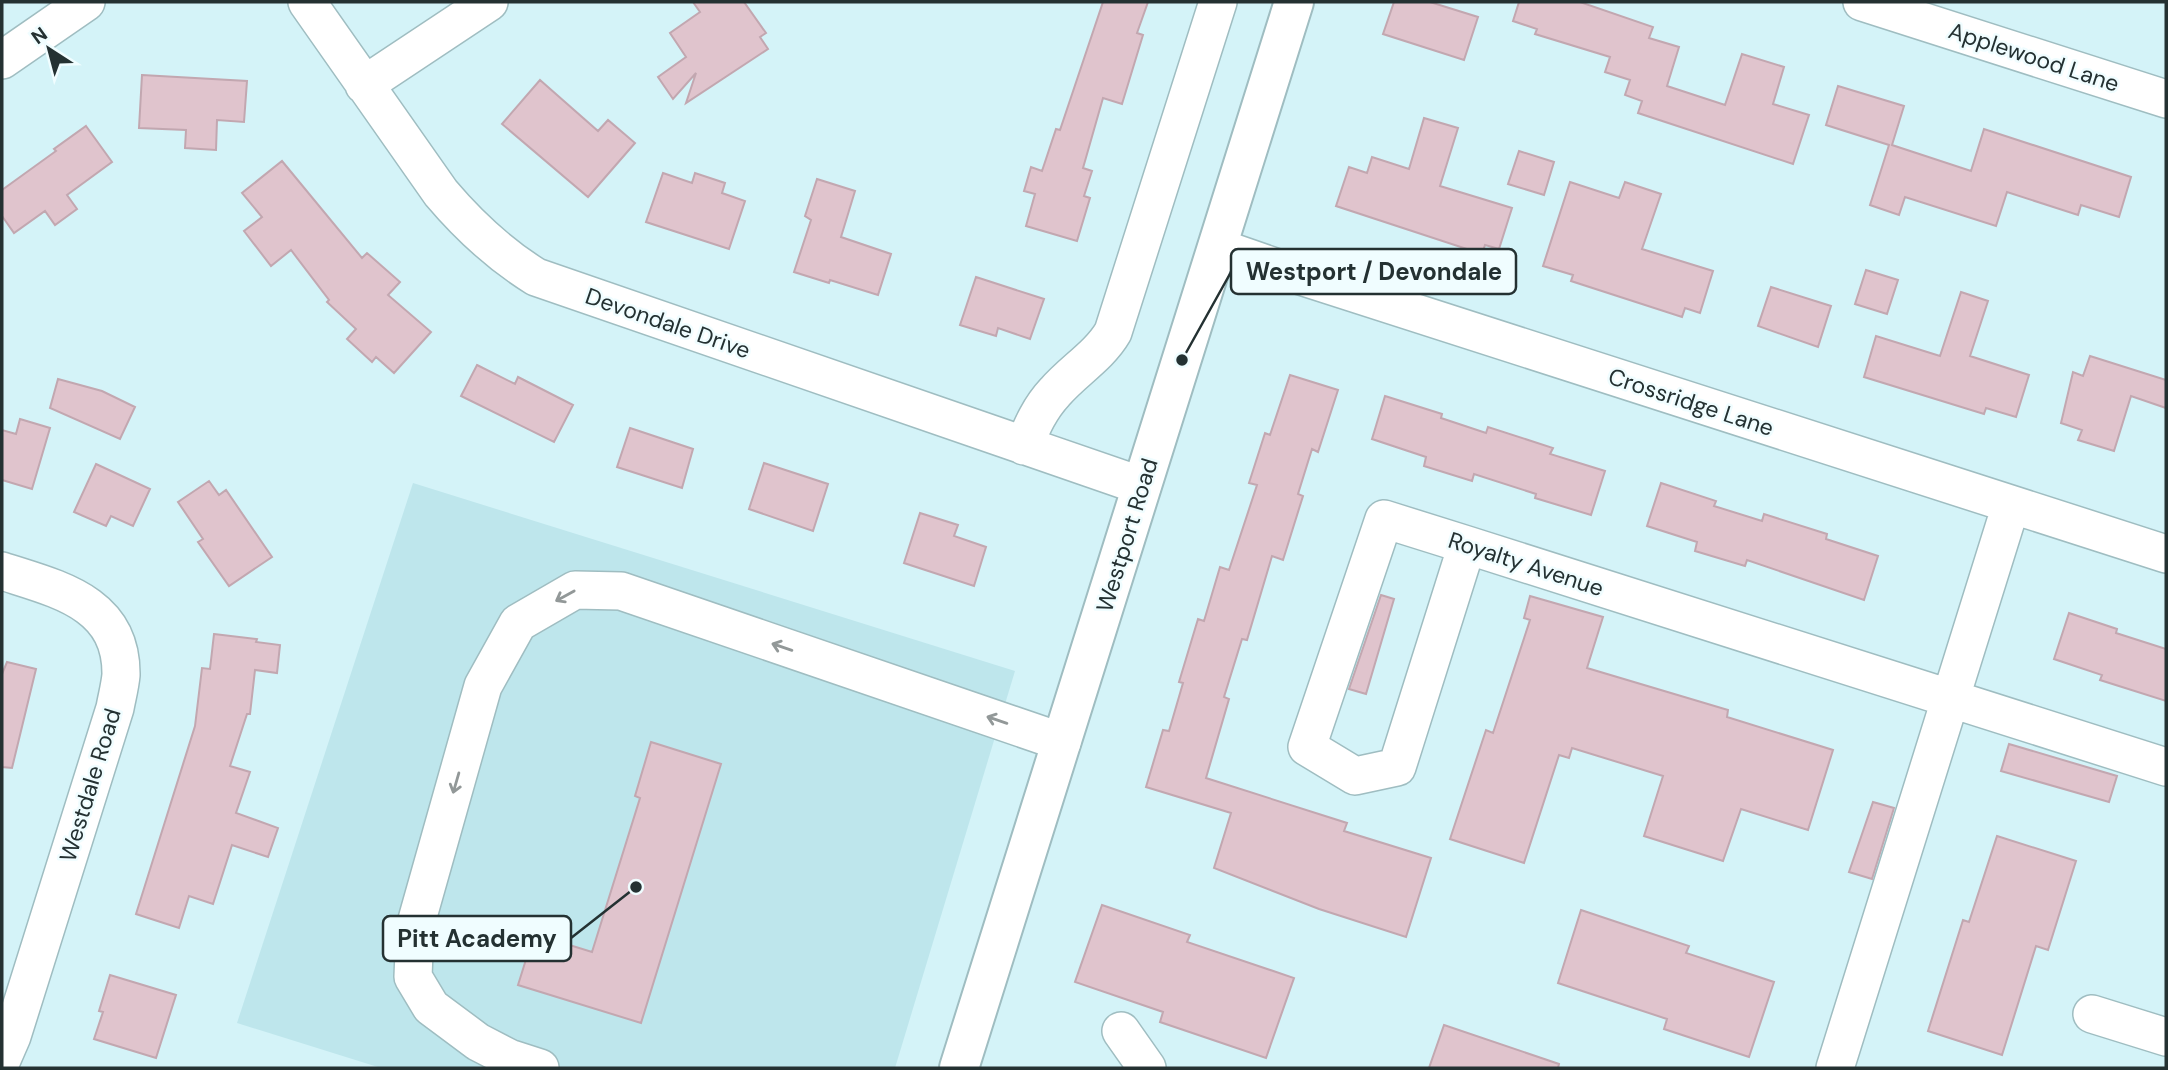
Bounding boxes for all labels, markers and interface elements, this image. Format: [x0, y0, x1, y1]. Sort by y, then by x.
north arrow [14, 14, 84, 84]
street label: Applewood Lane [1945, 15, 2123, 99]
text: N [26, 21, 52, 50]
callout: Westport / Devondale [1231, 249, 1516, 294]
text: Westport / Devondale [1246, 256, 1502, 287]
street label: Devondale Drive [582, 281, 754, 365]
street label: Crossridge Lane [1604, 361, 1778, 443]
street label: Westport Road [1089, 454, 1165, 616]
street label: Royalty Avenue [1445, 525, 1607, 603]
one-way arrow [555, 590, 576, 603]
one-way arrow [771, 640, 793, 652]
street label: Westdale Road [52, 705, 128, 865]
one-way arrow [986, 713, 1008, 726]
one-way arrow [448, 772, 461, 794]
callout: Pitt Academy [383, 916, 571, 961]
text: Pitt Academy [397, 923, 557, 954]

